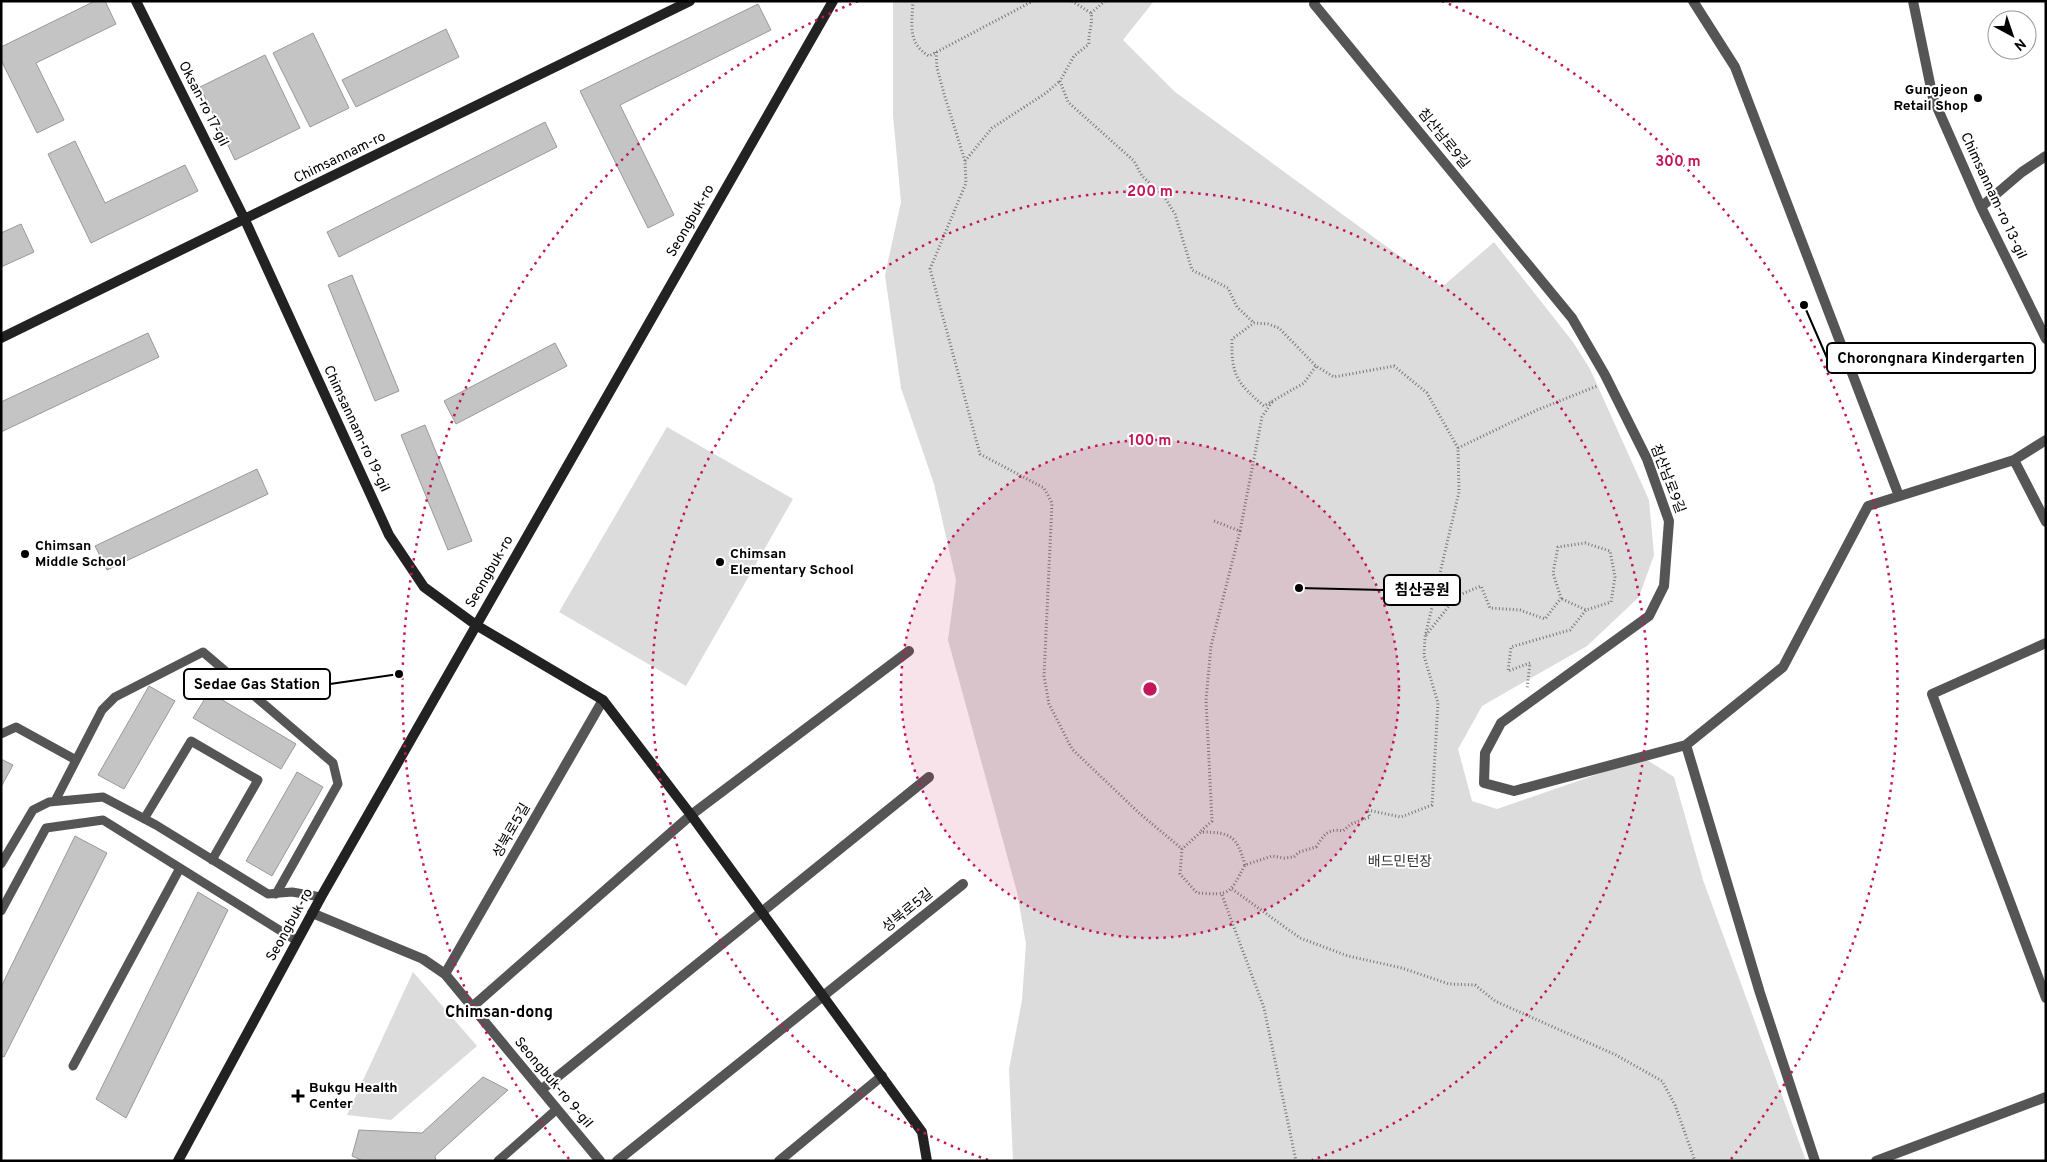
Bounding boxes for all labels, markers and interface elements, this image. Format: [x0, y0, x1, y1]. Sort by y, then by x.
north arrow [1987, 10, 2037, 60]
text: N [2010, 34, 2029, 54]
street label: Oksan-ro 17-gil [174, 58, 232, 150]
place label: Gungjeon Retail Shop [1893, 82, 1968, 115]
marker: Gungjeon Retail Shop [1972, 92, 1984, 104]
street label: 침산남로9길 [1413, 105, 1473, 173]
street label: Chimsannam-ro [291, 128, 389, 188]
street label: Chimsannam-ro 13-gil [1956, 130, 2030, 262]
text: 300 m [1655, 153, 1701, 172]
street label: Seongbuk-ro [663, 182, 719, 260]
text: 200 m [1127, 183, 1173, 202]
callout: Chorongnara Kindergarten [1827, 343, 2035, 373]
text: Chorongnara Kindergarten [1837, 350, 2025, 369]
street label: Chimsannam-ro 19-gil [319, 363, 393, 495]
text: 100 m [1129, 432, 1171, 451]
street label: 침산남로9길 [1646, 442, 1688, 516]
street label: Seongbuk-ro [462, 533, 518, 611]
place label: Chimsan Middle School [35, 538, 126, 571]
place label: Chimsan Elementary School [730, 546, 854, 579]
marker: Chimsan Middle School [19, 548, 31, 560]
marker: Chimsan Elementary School [714, 556, 726, 568]
callout: 침산공원 [1384, 575, 1460, 605]
text: 침산공원 [1394, 582, 1450, 601]
callout: Sedae Gas Station [184, 669, 330, 699]
text: Sedae Gas Station [194, 676, 320, 695]
centre of rings [1141, 680, 1159, 698]
street label: 성북로5길 [490, 801, 534, 861]
park label: 배드민턴장 [1368, 854, 1432, 871]
street label: Seongbuk-ro [263, 885, 317, 965]
street label: 성북로5길 [879, 885, 937, 937]
district label: Chimsan-dong [445, 1003, 553, 1023]
street label: Seongbuk-ro 9-gil [510, 1034, 596, 1132]
place label: Bukgu Health Center [309, 1080, 398, 1113]
marker: Bukgu Health Center [291, 1089, 305, 1103]

